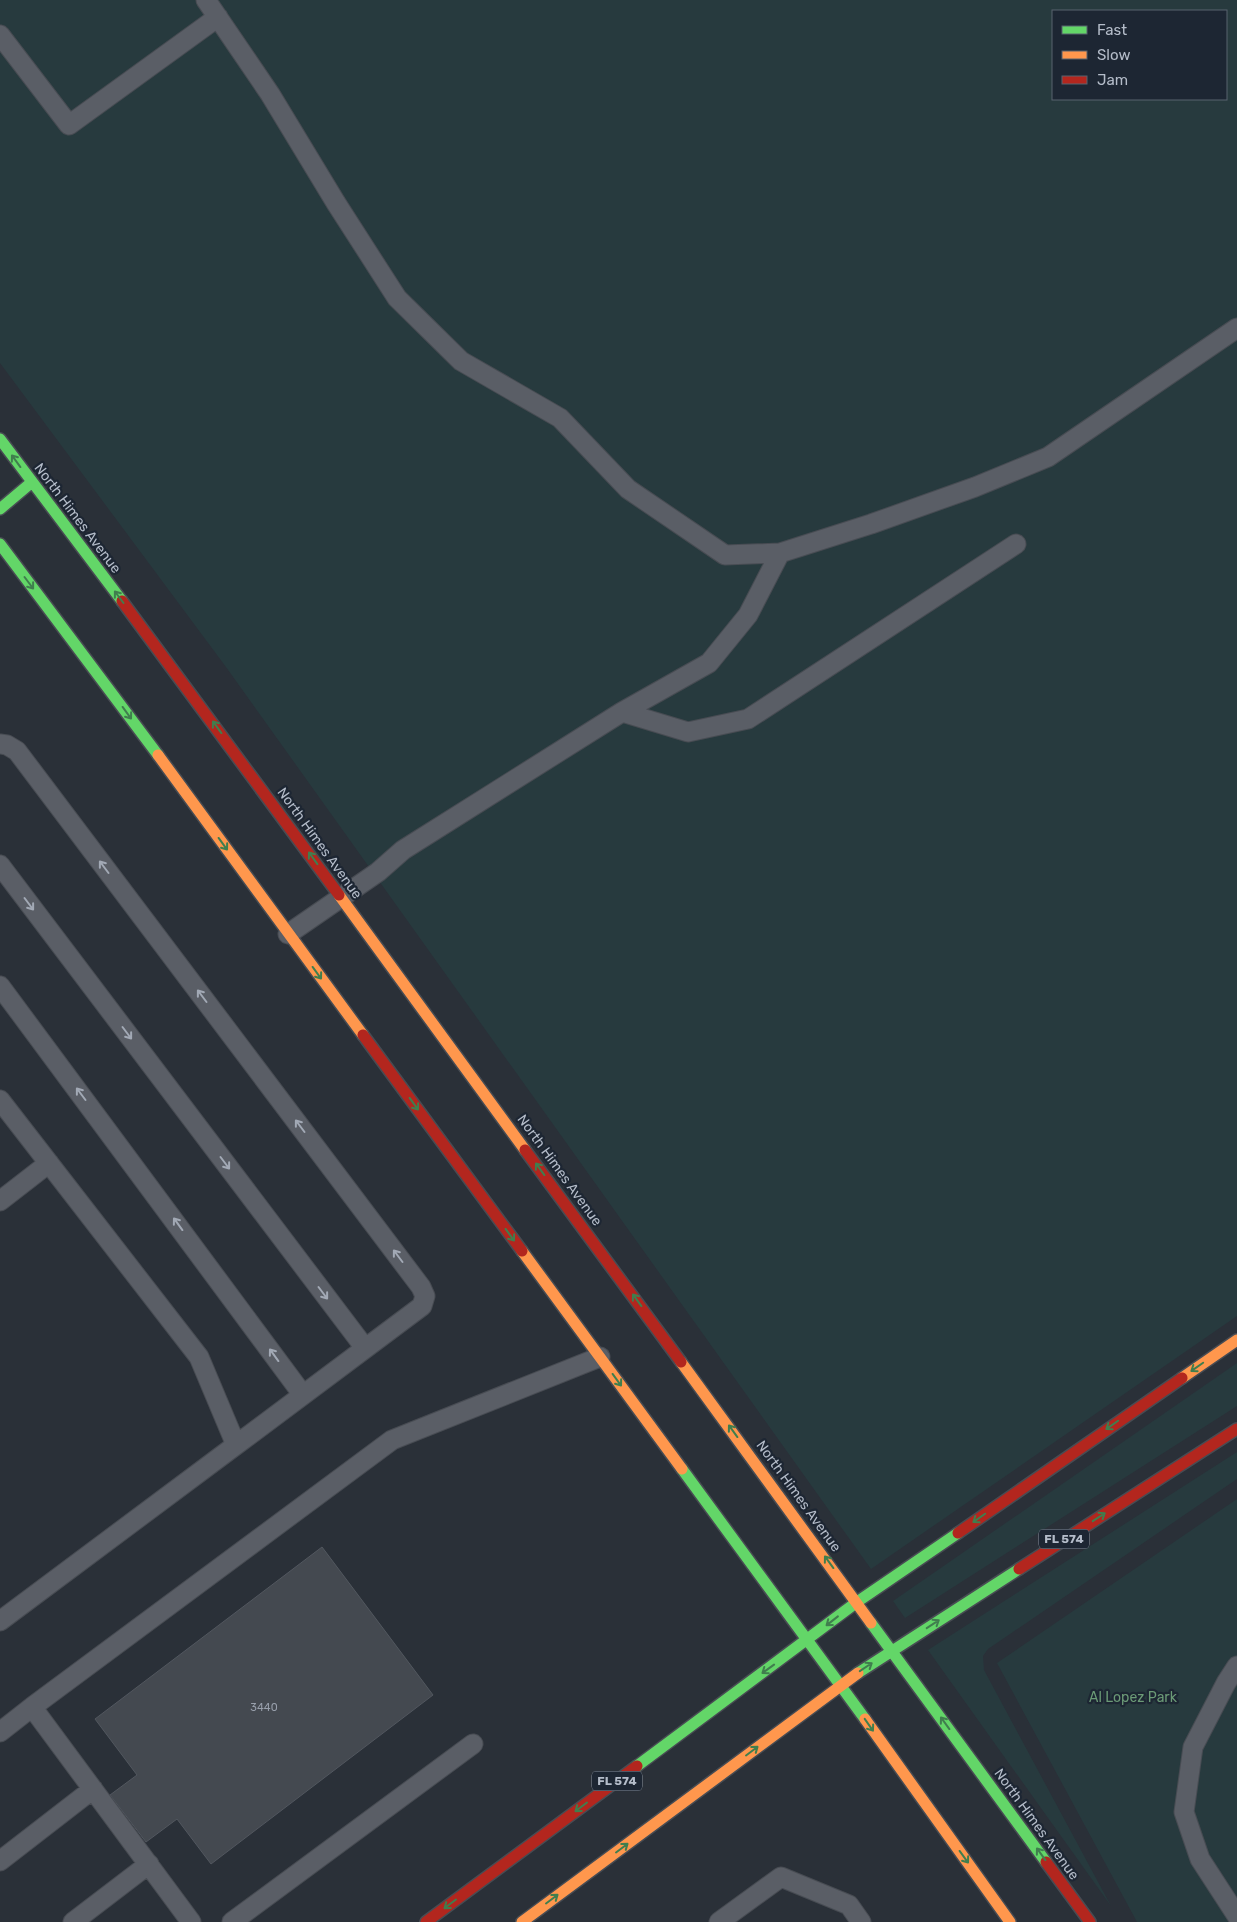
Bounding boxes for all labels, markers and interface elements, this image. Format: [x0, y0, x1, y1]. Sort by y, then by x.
legend [1052, 10, 1227, 100]
text: Fast [1097, 21, 1127, 39]
text: Slow [1097, 46, 1130, 64]
text: Jam [1097, 71, 1128, 89]
one-way arrow [11, 454, 21, 468]
street label: North Himes Avenue [31, 460, 125, 577]
one-way arrow [24, 576, 35, 589]
one-way arrow [114, 591, 125, 604]
one-way arrow [122, 706, 133, 719]
one-way arrow [212, 720, 222, 734]
street label: North Himes Avenue [274, 784, 366, 902]
one-way arrow [218, 837, 228, 851]
one-way arrow [308, 851, 318, 865]
one-way arrow [99, 860, 109, 874]
one-way arrow [24, 897, 35, 910]
one-way arrow [312, 966, 322, 980]
one-way arrow [197, 989, 207, 1003]
one-way arrow [122, 1026, 133, 1039]
one-way arrow [76, 1087, 86, 1101]
one-way arrow [408, 1097, 419, 1110]
street label: North Himes Avenue [514, 1111, 606, 1229]
one-way arrow [295, 1119, 305, 1133]
one-way arrow [220, 1156, 231, 1169]
one-way arrow [535, 1163, 546, 1176]
one-way arrow [173, 1217, 183, 1231]
one-way arrow [505, 1228, 515, 1242]
one-way arrow [392, 1250, 403, 1263]
one-way arrow [318, 1286, 329, 1299]
one-way arrow [631, 1294, 642, 1307]
one-way arrow [269, 1349, 280, 1362]
one-way arrow [1190, 1362, 1204, 1372]
one-way arrow [611, 1373, 622, 1386]
one-way arrow [1105, 1420, 1119, 1430]
one-way arrow [727, 1425, 738, 1438]
street label: North Himes Avenue [753, 1437, 845, 1555]
one-way arrow [1092, 1512, 1106, 1522]
one-way arrow [972, 1513, 986, 1523]
road number: FL 574 [1039, 1530, 1089, 1548]
one-way arrow [823, 1556, 834, 1569]
one-way arrow [825, 1616, 839, 1626]
one-way arrow [925, 1618, 939, 1628]
one-way arrow [859, 1662, 873, 1672]
one-way arrow [761, 1664, 775, 1674]
park label: Al Lopez Park [1089, 1689, 1178, 1706]
house number: 3440 [250, 1701, 278, 1714]
one-way arrow [940, 1716, 950, 1730]
one-way arrow [864, 1717, 874, 1731]
one-way arrow [745, 1745, 758, 1756]
street label: North Himes Avenue [991, 1765, 1083, 1883]
road number: FL 574 [592, 1772, 642, 1790]
one-way arrow [575, 1802, 588, 1813]
one-way arrow [615, 1842, 628, 1853]
one-way arrow [1036, 1847, 1046, 1861]
one-way arrow [959, 1850, 969, 1864]
one-way arrow [545, 1894, 558, 1905]
one-way arrow [443, 1899, 457, 1909]

